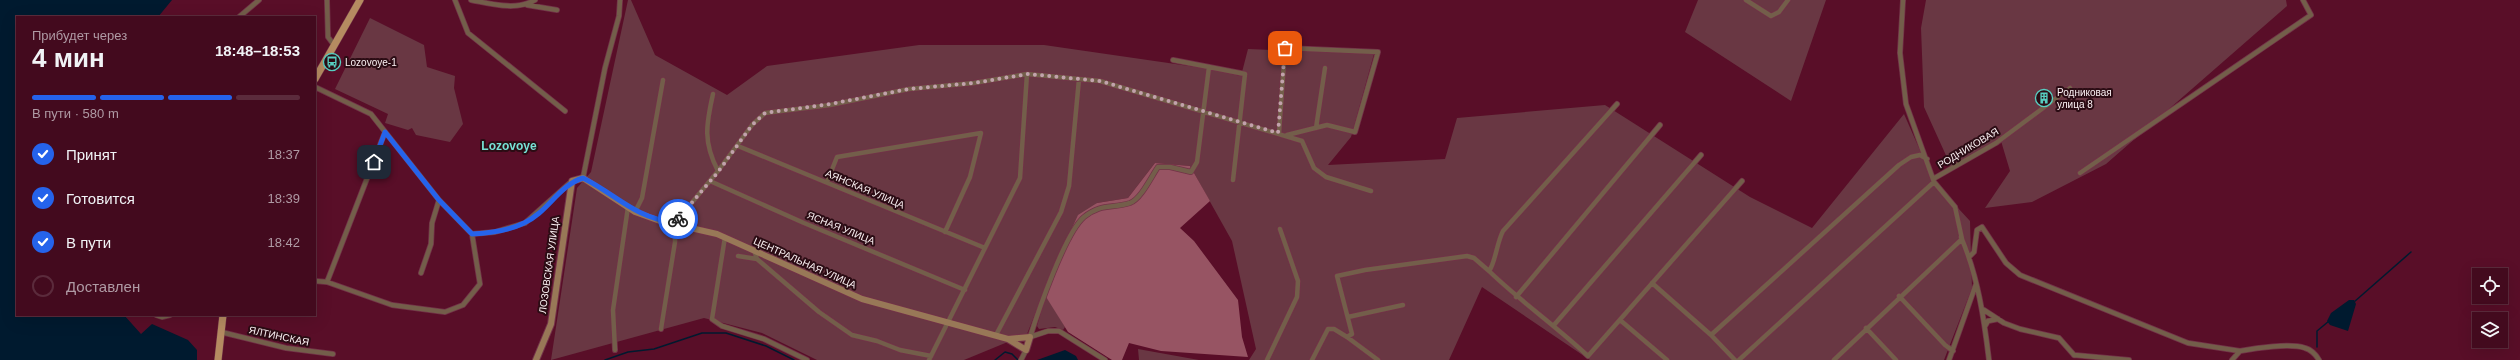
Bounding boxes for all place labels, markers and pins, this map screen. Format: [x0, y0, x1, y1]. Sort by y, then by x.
pin [1268, 31, 1302, 65]
bus stop icon: Lozovoye-1 [322, 52, 342, 72]
place label: Lozovoye-1 [345, 57, 397, 68]
place label: Родниковая улица 8 [2057, 87, 2112, 110]
building icon: Родниковая улица 8 [2034, 88, 2054, 108]
pin [357, 145, 391, 179]

